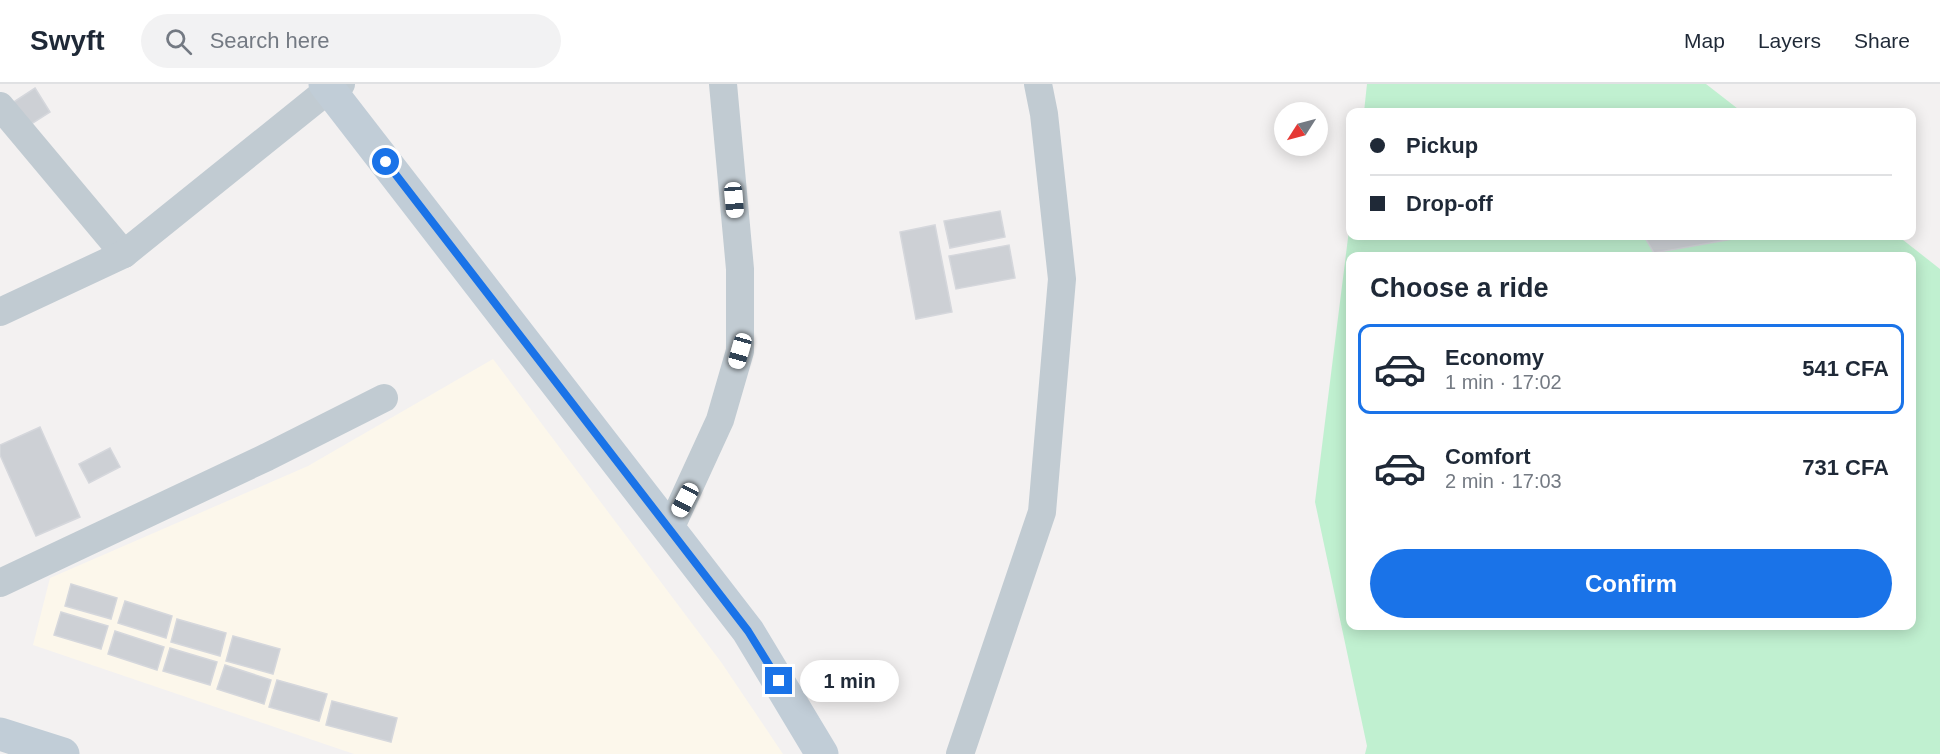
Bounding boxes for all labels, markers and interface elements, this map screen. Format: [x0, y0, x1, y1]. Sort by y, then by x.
search box [141, 14, 561, 68]
text: Swyft [30, 25, 105, 56]
icon: search [162, 25, 195, 58]
text: Search here [210, 28, 330, 53]
text: Map [1684, 29, 1725, 52]
text: Layers [1758, 29, 1821, 52]
text: Share [1854, 29, 1910, 52]
north arrow [1274, 102, 1328, 156]
map controls [1274, 102, 1328, 156]
text: Pickup [1406, 133, 1478, 158]
route start [372, 148, 399, 175]
car [723, 181, 745, 219]
text: Drop-off [1406, 191, 1493, 216]
text: Choose a ride [1370, 273, 1549, 303]
car [726, 331, 754, 371]
icon: car [1373, 342, 1427, 396]
text: Economy [1445, 345, 1544, 370]
text: 541 CFA [1802, 356, 1889, 381]
text: 1 min · 17:02 [1445, 371, 1562, 393]
icon: car [1373, 441, 1427, 495]
text: Comfort [1445, 444, 1531, 469]
text: 731 CFA [1802, 455, 1889, 480]
text: 2 min · 17:03 [1445, 470, 1562, 492]
car [669, 480, 701, 520]
button: Confirm [1370, 549, 1892, 618]
callout: 1 min [800, 660, 899, 702]
route end [765, 667, 792, 694]
text: 1 min [823, 670, 876, 692]

